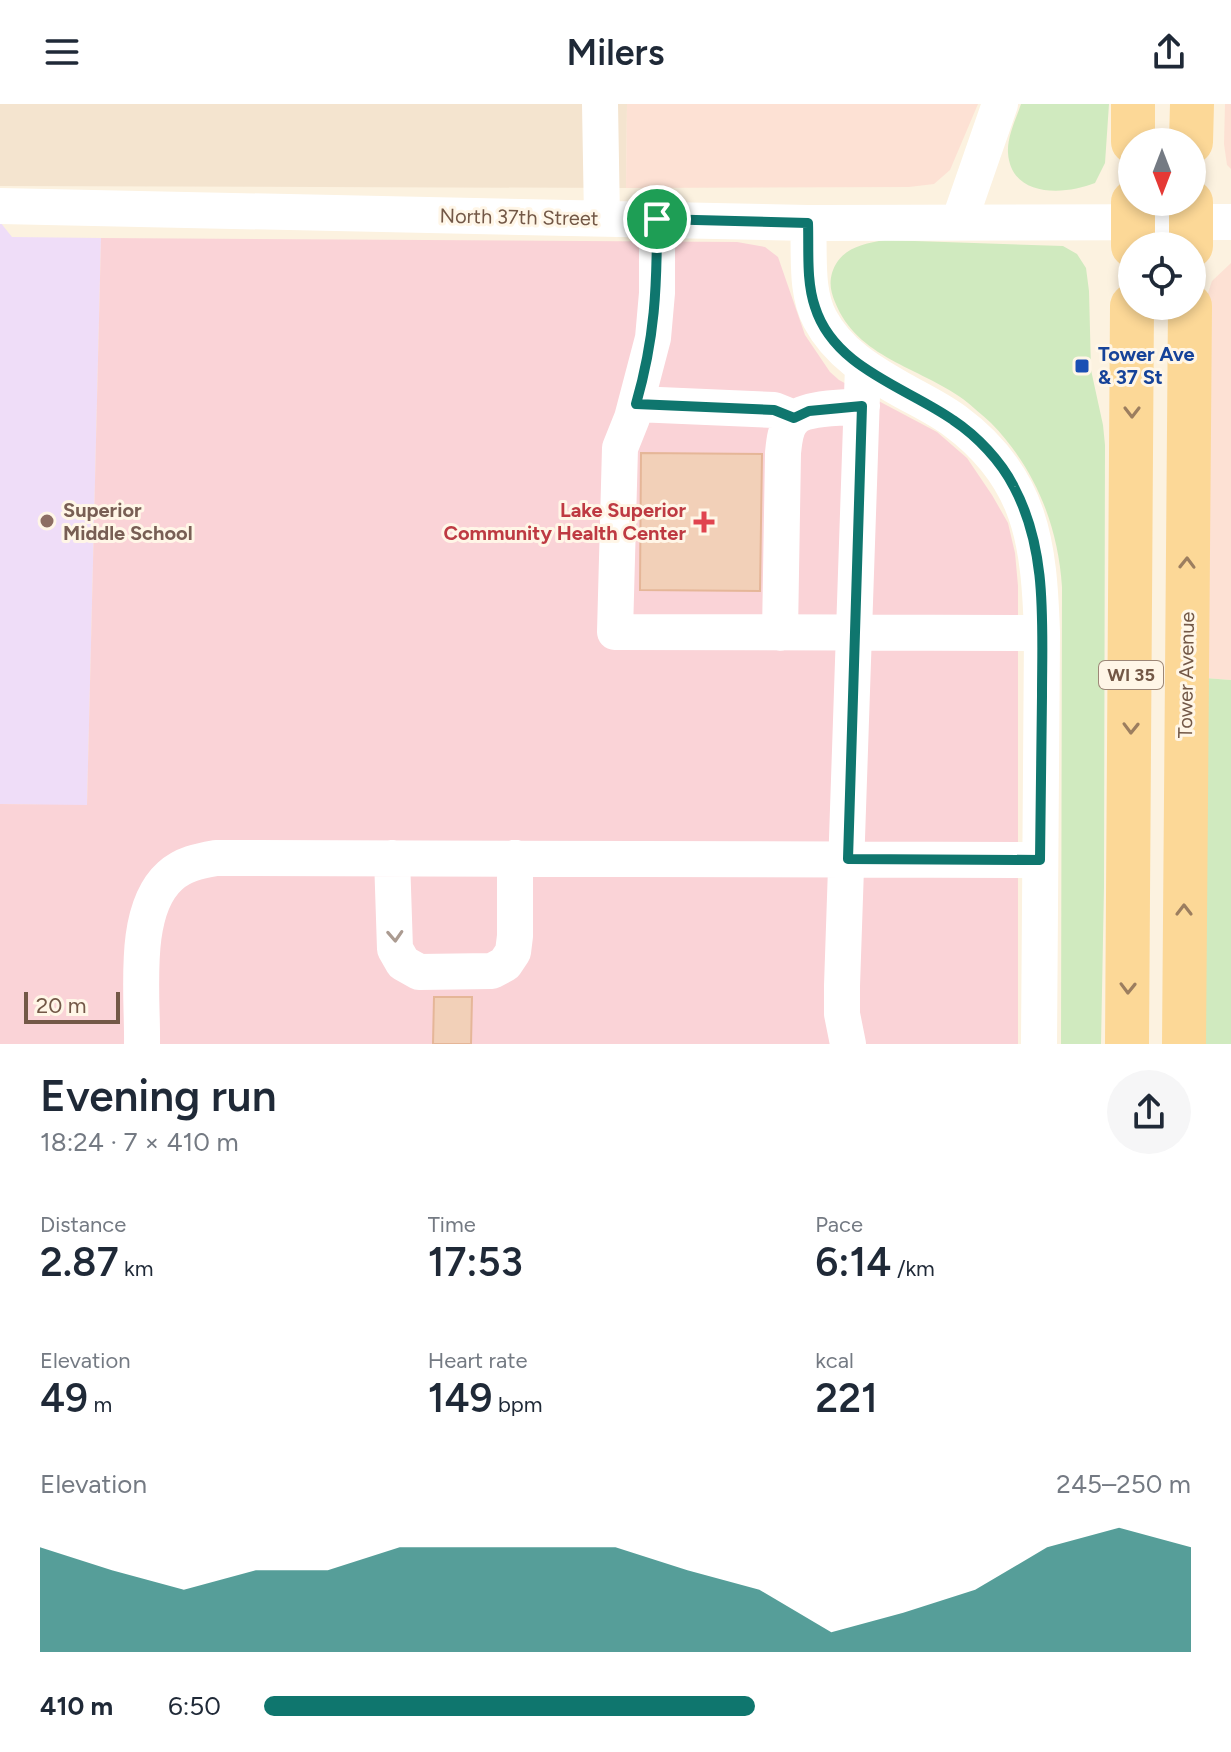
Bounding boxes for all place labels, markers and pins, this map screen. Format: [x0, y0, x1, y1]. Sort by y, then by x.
pin [623, 185, 691, 253]
place label: Tower Ave & 37 St [1098, 342, 1195, 389]
marker: Tower Ave & 37 St [1073, 357, 1091, 375]
place label: Superior Middle School [63, 498, 193, 545]
place label: Lake Superior Community Health Center [443, 498, 686, 545]
marker: Lake Superior Community Health Center [693, 511, 715, 533]
marker: Superior Middle School [38, 512, 56, 530]

